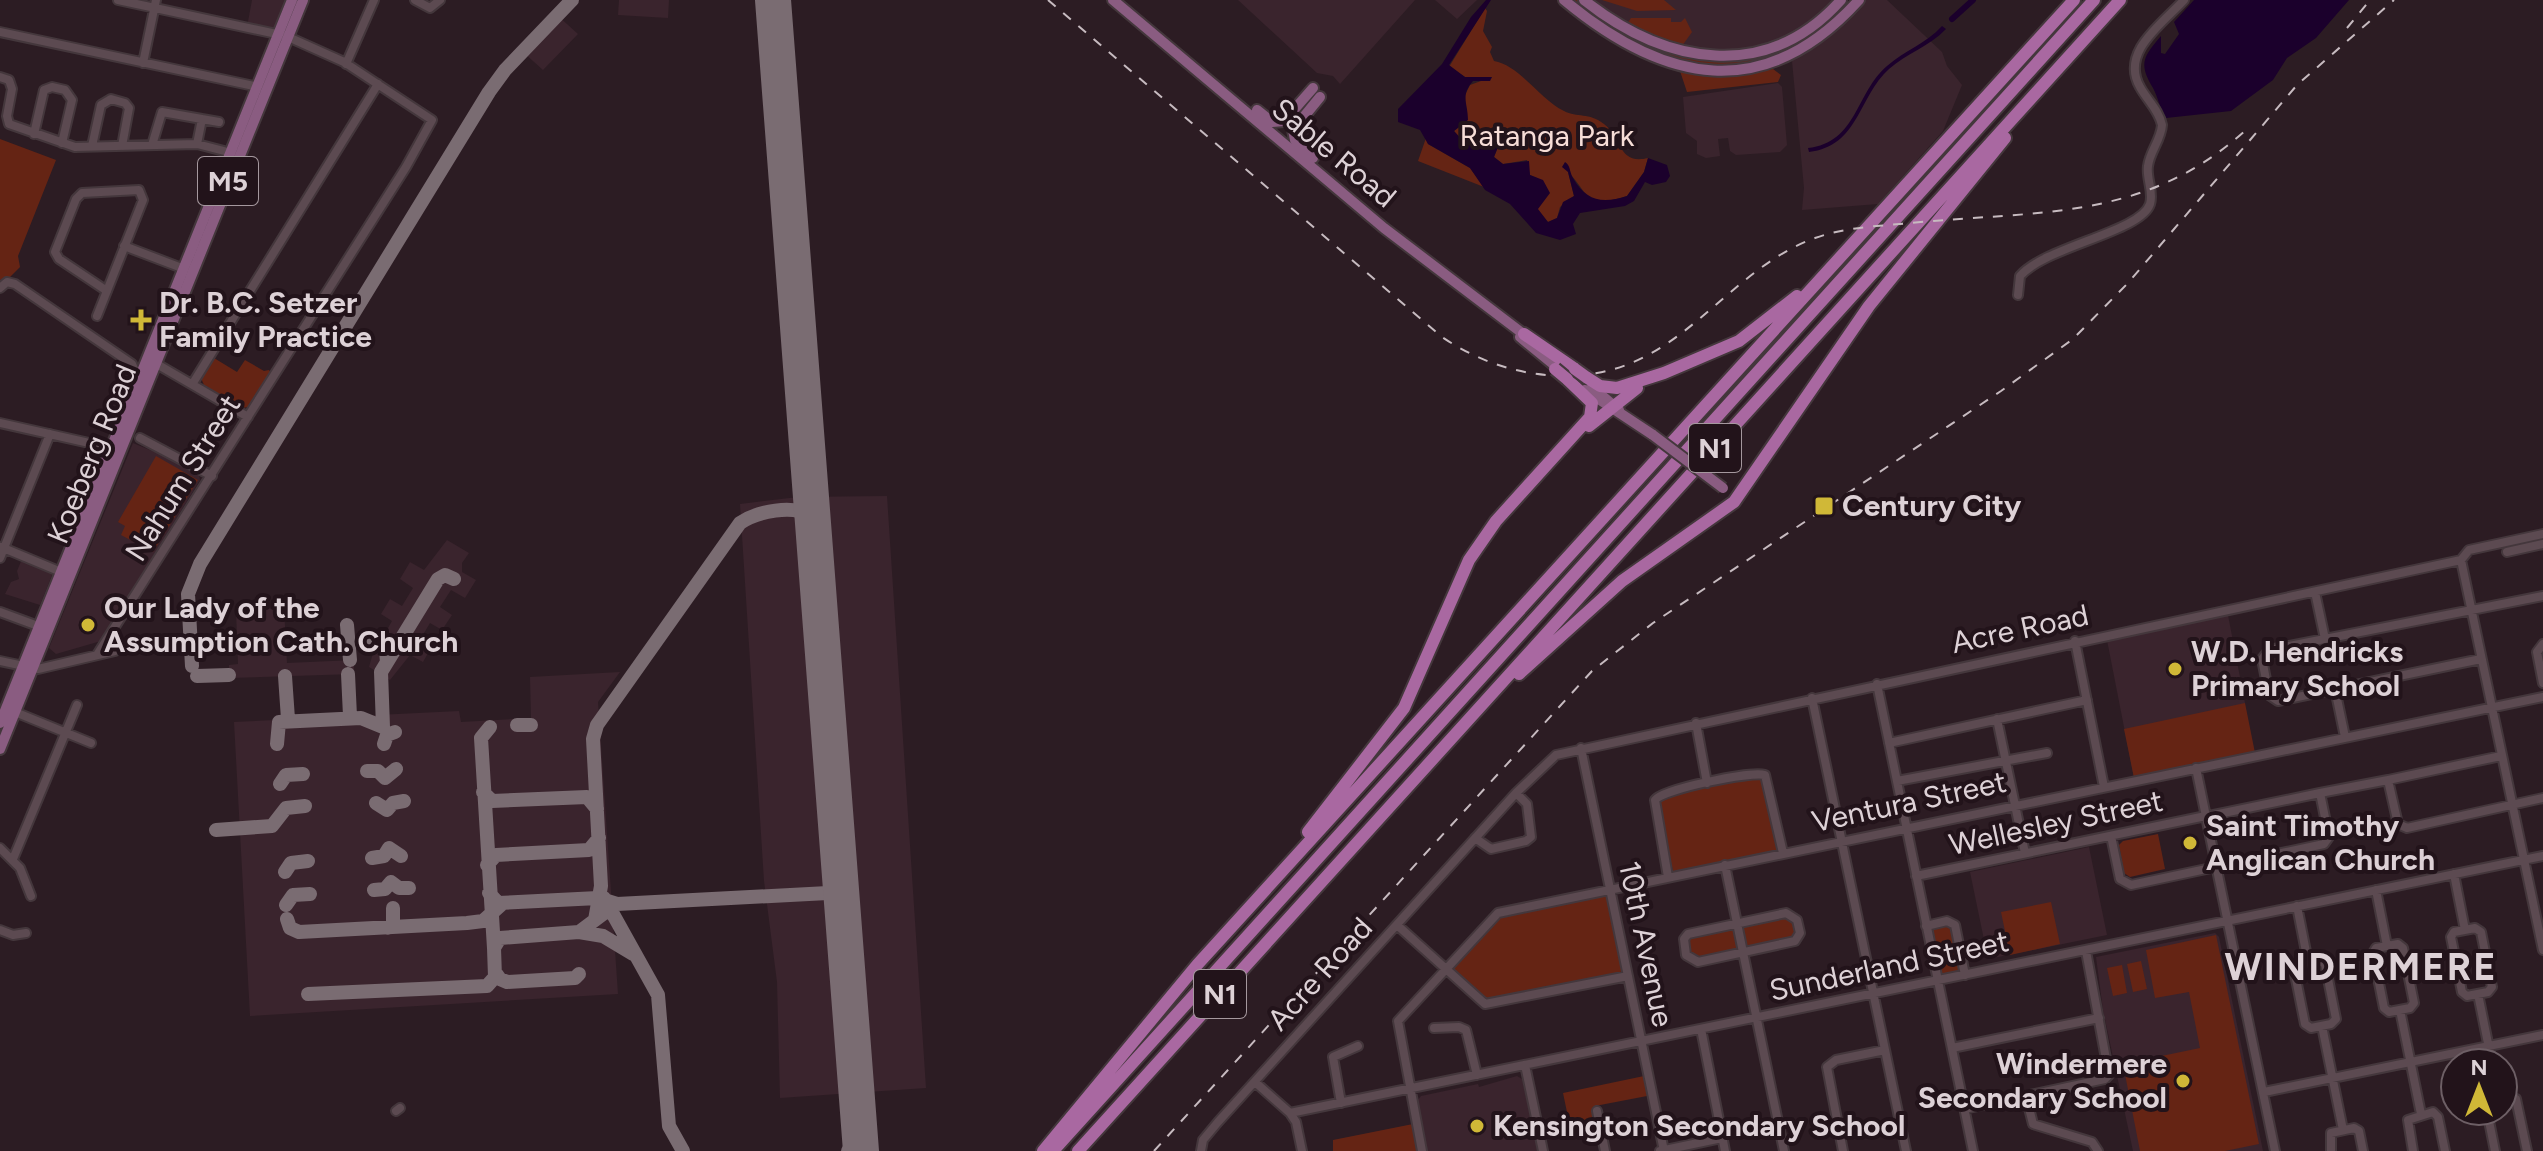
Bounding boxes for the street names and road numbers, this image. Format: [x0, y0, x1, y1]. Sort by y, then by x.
street label: Sable Road [1265, 90, 1404, 215]
road number: M5 [198, 157, 258, 205]
street label: Koeberg Road [39, 359, 144, 549]
street label: Nahum Street [117, 388, 248, 568]
road number: N1 [1689, 424, 1741, 472]
street label: Acre Road [1948, 596, 2092, 661]
street label: Ventura Street [1808, 763, 2009, 840]
street label: Wellesley Street [1946, 782, 2166, 863]
street label: 10th Avenue [1611, 858, 1682, 1030]
street label: Acre Road [1259, 910, 1380, 1038]
street label: Sunderland Street [1766, 922, 2012, 1009]
road number: N1 [1194, 970, 1246, 1018]

